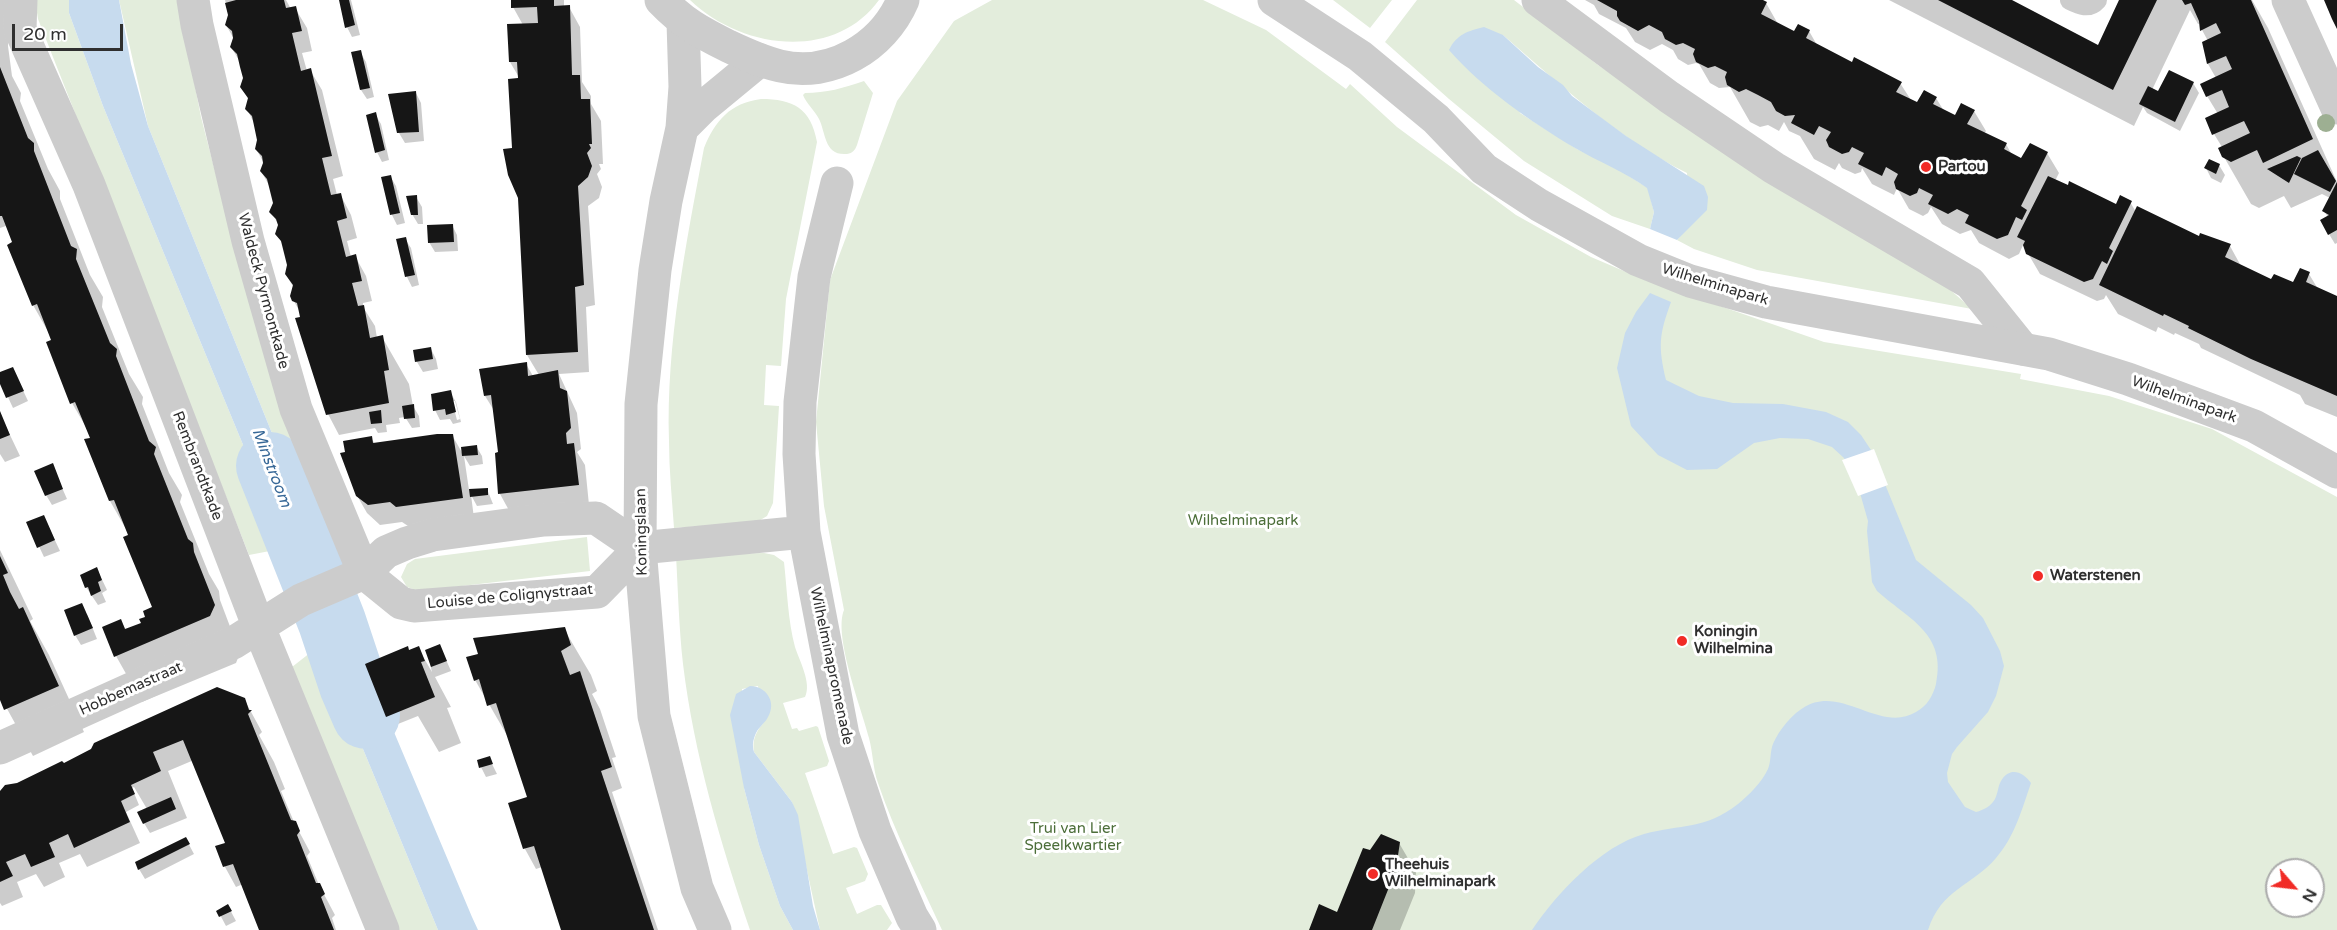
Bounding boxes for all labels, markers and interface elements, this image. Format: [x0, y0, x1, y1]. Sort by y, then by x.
scale bar [15, 12, 126, 50]
text: 20 m [23, 23, 67, 45]
place label: Partou [1938, 158, 1986, 176]
marker: Partou [1919, 160, 1933, 174]
street label: Waldeck Pyrmontkade [234, 211, 292, 371]
street label: Wilhelminapark [1659, 260, 1771, 310]
street label: Wilhelminapark [2129, 373, 2239, 427]
street label: Rembrandtkade [168, 409, 226, 523]
water label: Minstroom [247, 426, 295, 510]
street label: Koningslaan [632, 488, 652, 576]
park label: Wilhelminapark [1188, 512, 1298, 530]
place label: Waterstenen [2050, 567, 2141, 585]
marker: Waterstenen [2031, 569, 2045, 583]
street label: Louise de Colignystraat [426, 581, 594, 613]
street label: Wilhelminapromenade [805, 585, 857, 747]
place label: Koningin Wilhelmina [1694, 623, 1773, 658]
marker: Koningin Wilhelmina [1675, 634, 1689, 648]
street label: Hobbemastraat [77, 658, 185, 720]
park label: Trui van Lier Speelkwartier [1024, 820, 1122, 855]
place label: Theehuis Wilhelminapark [1385, 856, 1496, 891]
north arrow [2265, 858, 2325, 918]
marker: Theehuis Wilhelminapark [1366, 867, 1380, 881]
text: N [2297, 885, 2321, 906]

